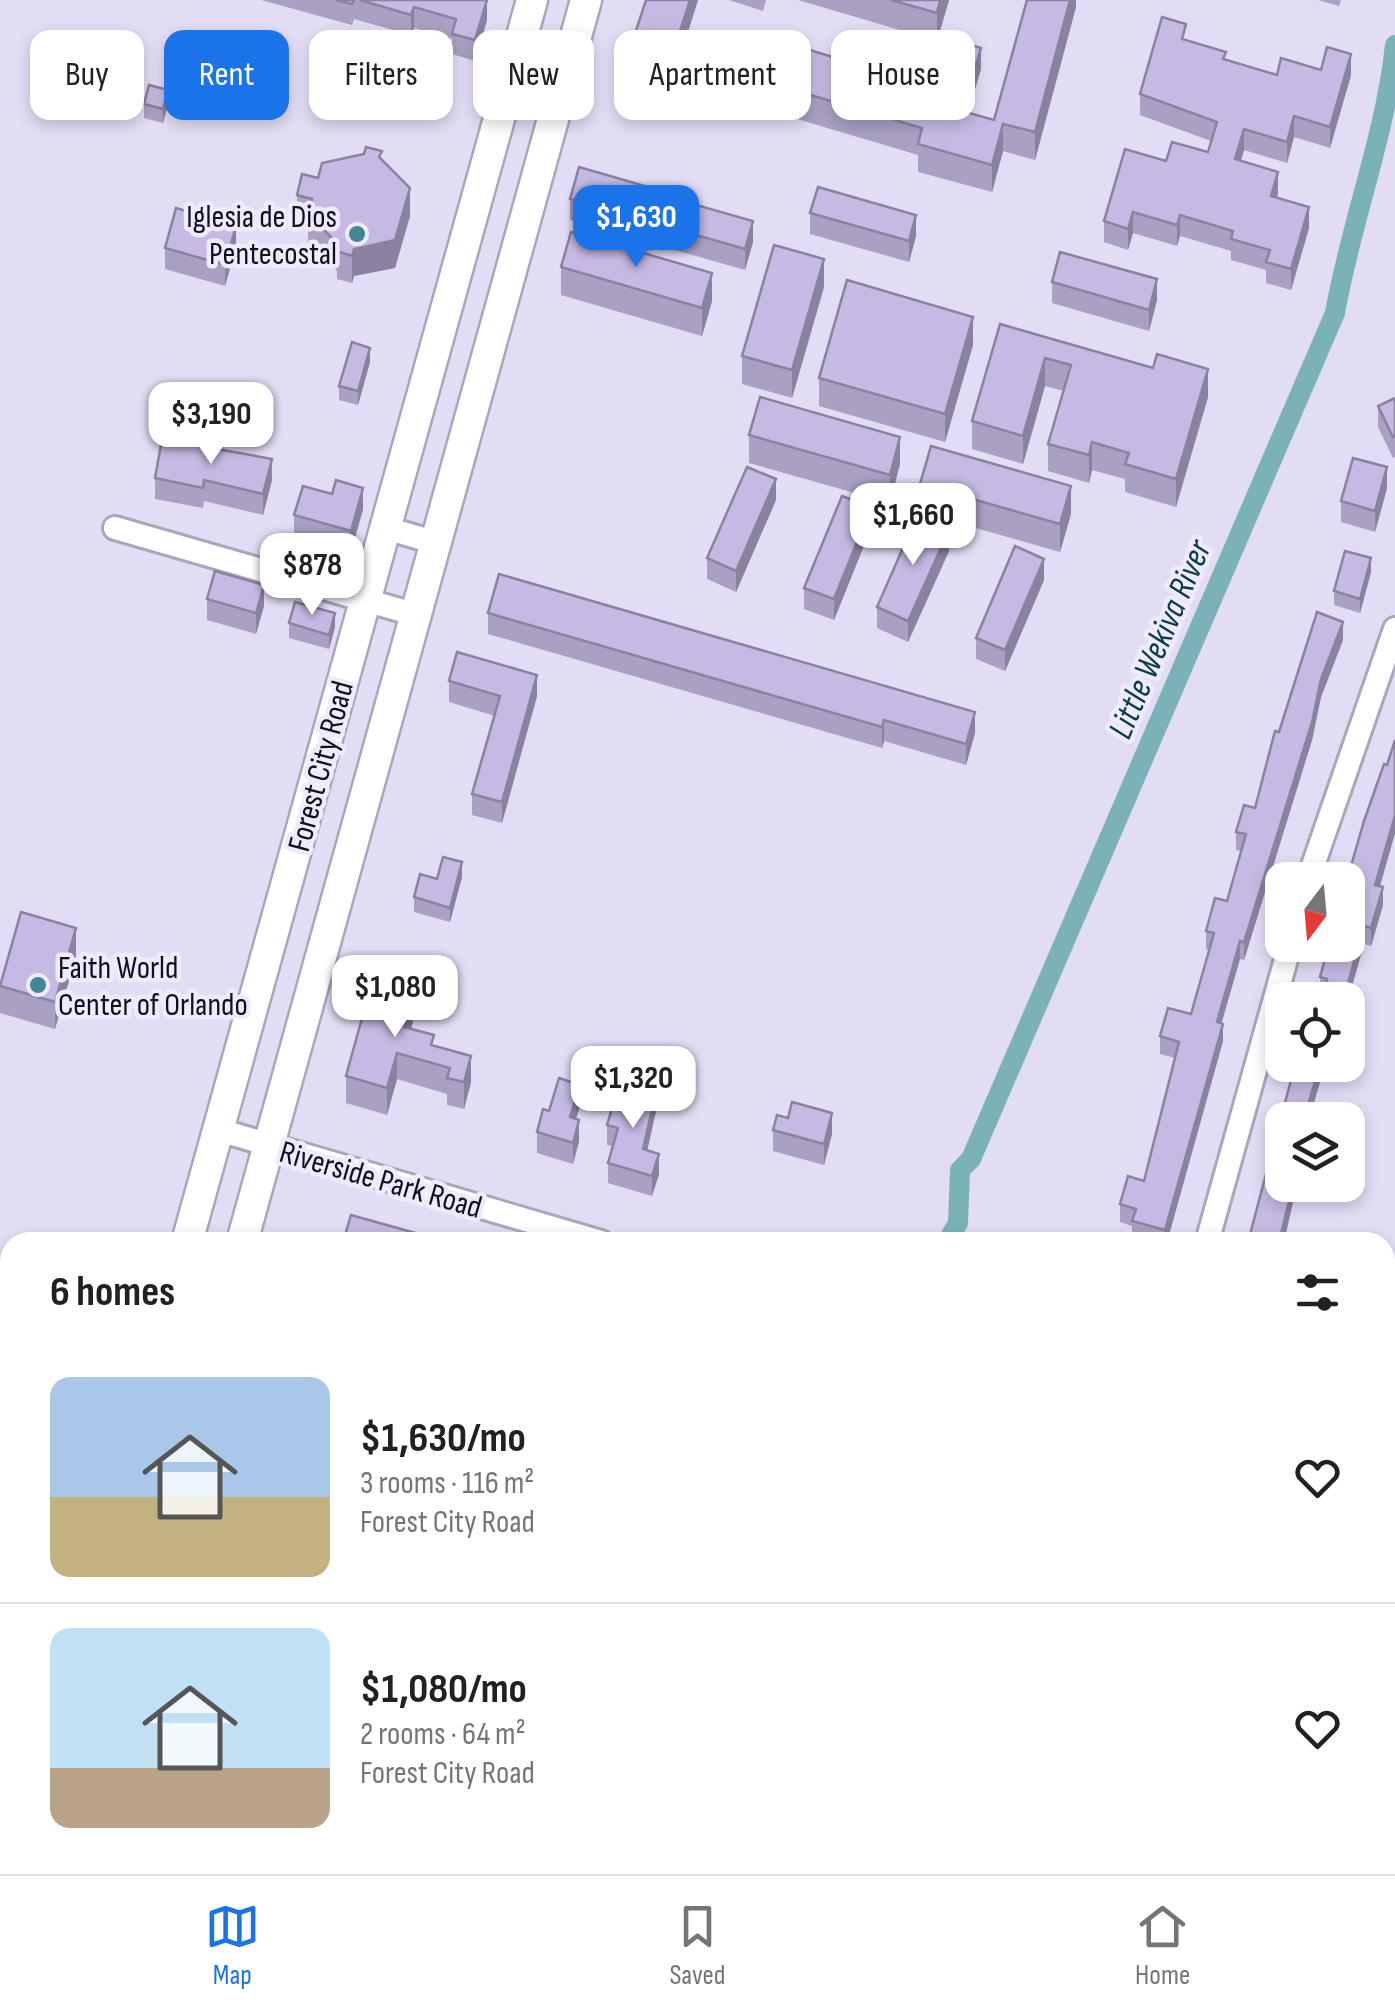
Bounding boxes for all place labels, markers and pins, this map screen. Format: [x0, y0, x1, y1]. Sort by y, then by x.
pin: $1,630 [555, 185, 717, 270]
place label: Iglesia de Dios Pentecostal [186, 198, 337, 274]
marker: Iglesia de Dios Pentecostal [346, 223, 368, 245]
pin: $3,190 [130, 382, 292, 467]
pin: $1,660 [832, 483, 994, 568]
pin: $878 [253, 533, 371, 618]
place label: Faith World Center of Orlando [58, 949, 248, 1025]
pin: $1,080 [314, 955, 476, 1040]
marker: Faith World Center of Orlando [27, 974, 49, 996]
pin: $1,320 [552, 1046, 714, 1131]

